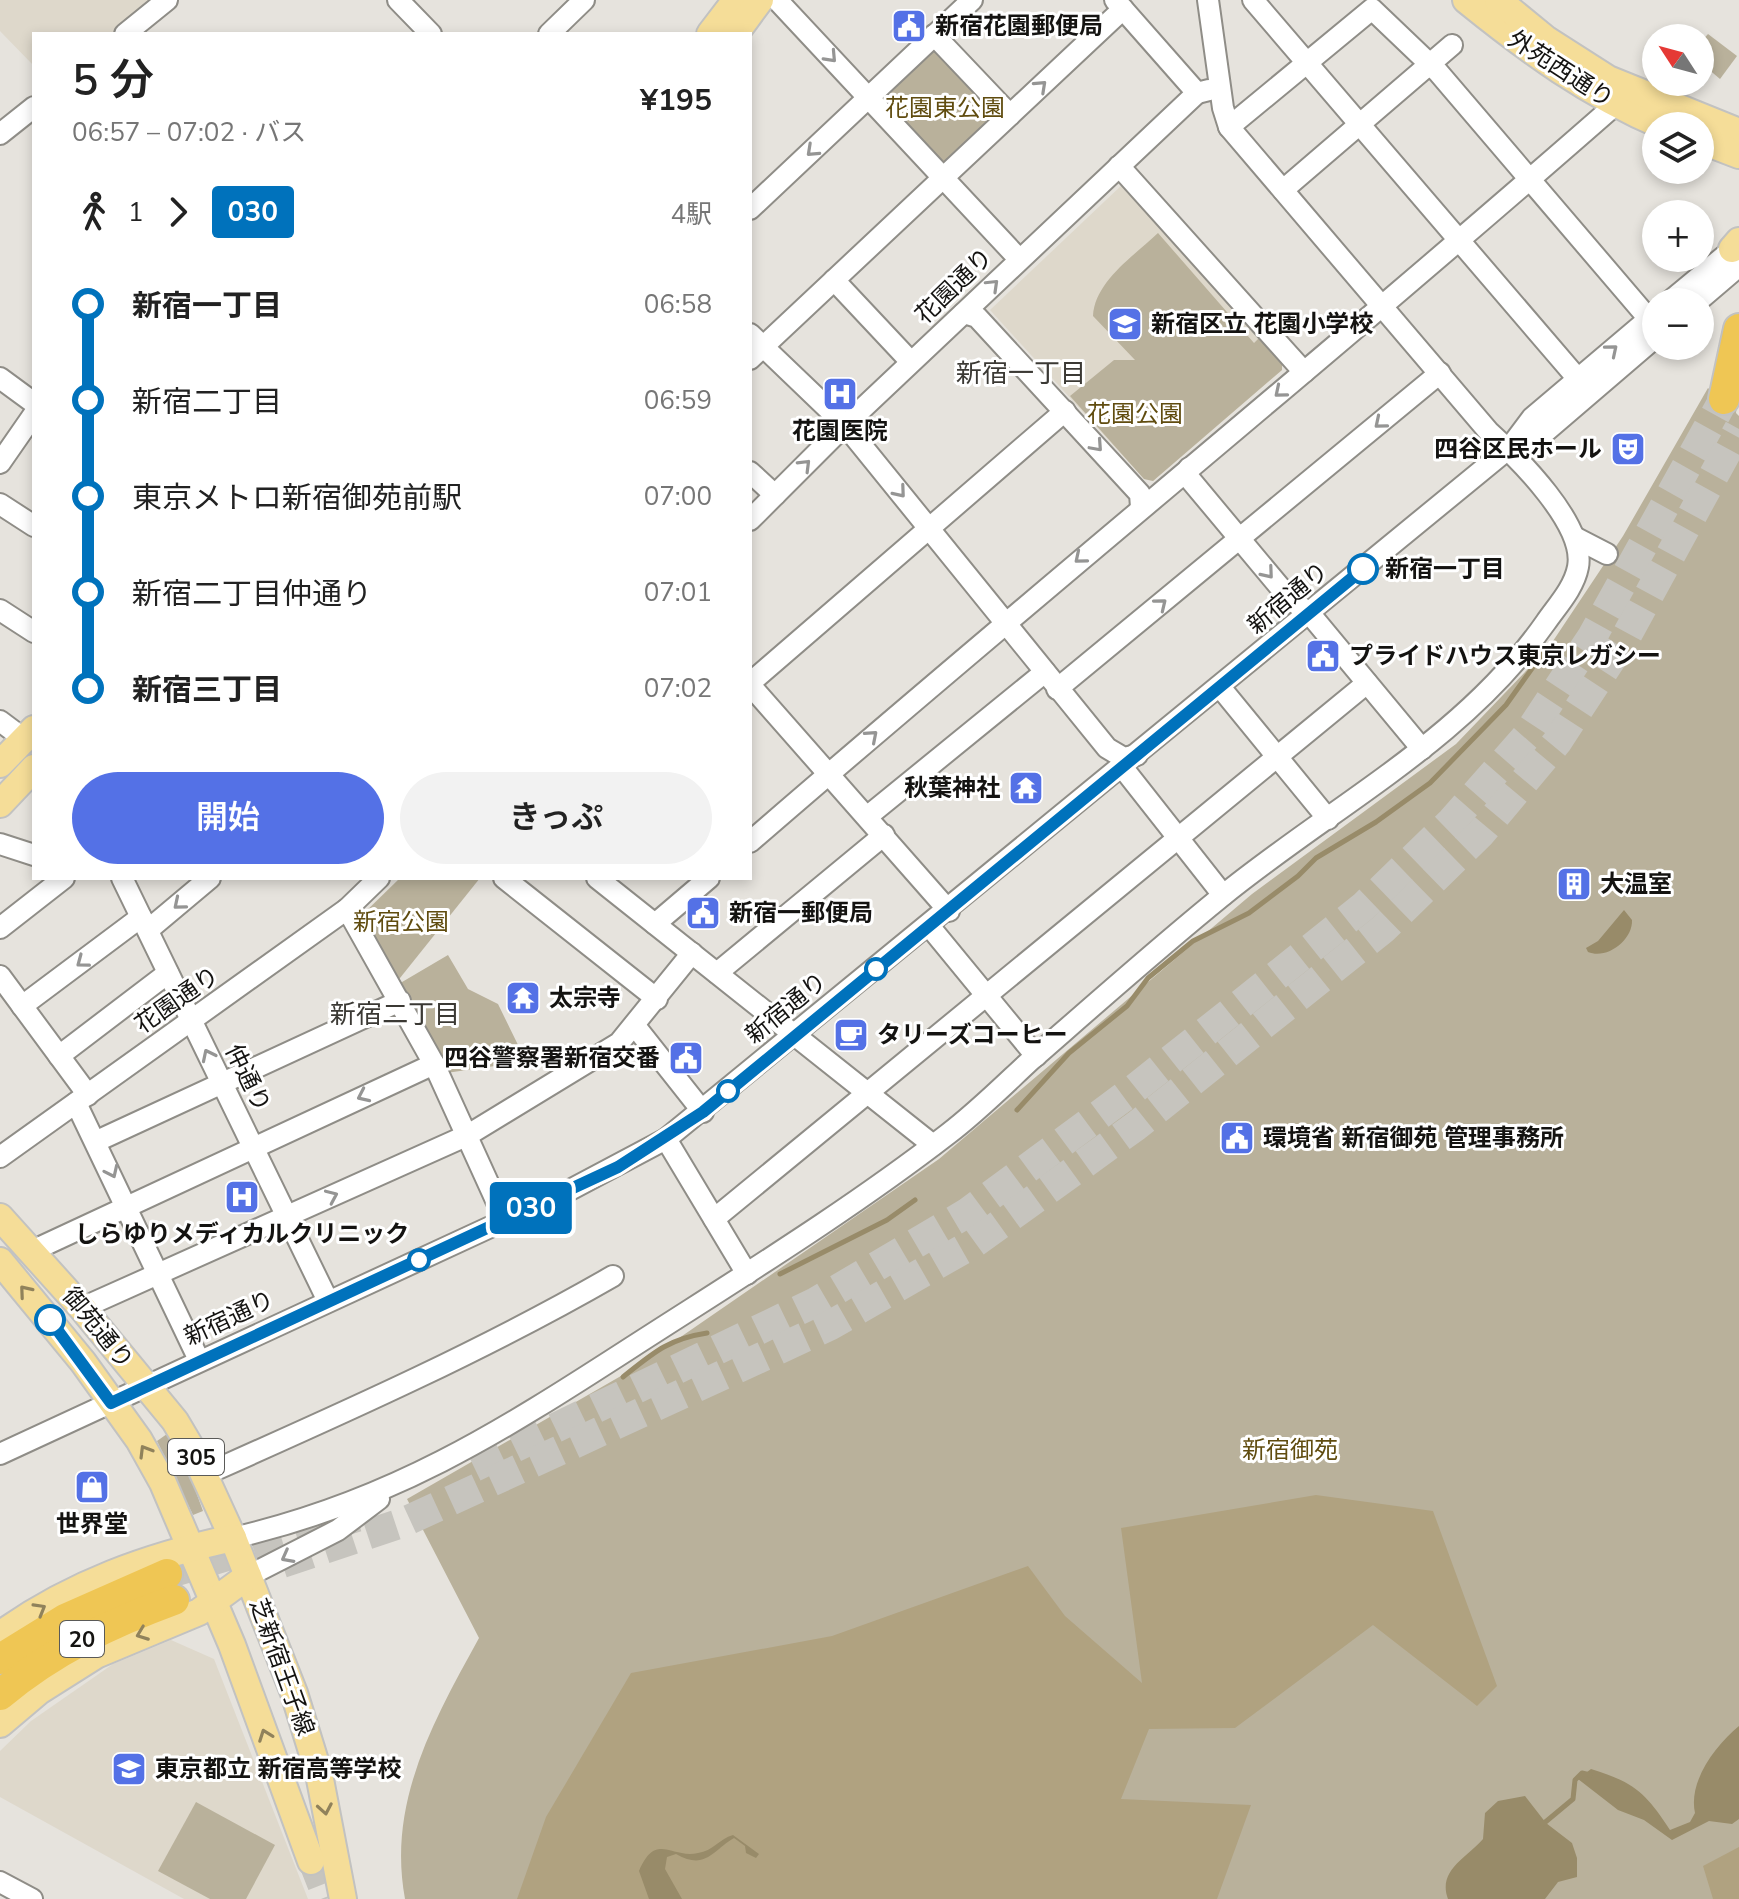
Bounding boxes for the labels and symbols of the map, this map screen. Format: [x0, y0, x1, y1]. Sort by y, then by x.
public building icon: 新宿花園郵便局 [890, 7, 928, 45]
place label: 新宿花園郵便局 [935, 10, 1103, 42]
street label: 外苑西通り [1502, 23, 1620, 115]
north arrow [1642, 24, 1714, 96]
one-way arrow [821, 48, 836, 62]
one-way arrow [1032, 80, 1046, 95]
park label: 花園東公園 [885, 92, 1005, 124]
one-way arrow [807, 141, 821, 156]
street label: 花園通り [908, 241, 1000, 331]
one-way arrow [984, 280, 998, 294]
school or university icon: 新宿区立 花園小学校 [1106, 305, 1144, 343]
place label: 新宿区立 花園小学校 [1151, 308, 1373, 340]
one-way arrow [1603, 345, 1617, 360]
district label: 新宿一丁目 [956, 356, 1086, 391]
hospital icon: 花園医院 [821, 375, 859, 413]
one-way arrow [1275, 382, 1289, 397]
park label: 花園公園 [1087, 398, 1183, 430]
one-way arrow [1375, 413, 1389, 428]
place label: 花園医院 [792, 415, 888, 447]
theatre icon: 四谷区民ホール [1609, 430, 1647, 468]
place label: 四谷区民ホール [1434, 433, 1602, 465]
one-way arrow [1087, 437, 1101, 452]
one-way arrow [796, 460, 810, 474]
one-way arrow [890, 483, 905, 497]
one-way arrow [1074, 549, 1089, 563]
place label: 新宿一丁目 [1385, 553, 1505, 585]
marker: 新宿一丁目 [1348, 554, 1378, 584]
street label: 新宿通り [1241, 555, 1335, 641]
one-way arrow [1258, 563, 1273, 578]
one-way arrow [1152, 599, 1166, 614]
public building icon: プライドハウス東京レガシー [1304, 637, 1342, 675]
place label: プライドハウス東京レガシー [1349, 640, 1661, 672]
one-way arrow [863, 731, 878, 746]
temple icon: 秋葉神社 [1007, 769, 1045, 807]
place label: 秋葉神社 [904, 772, 1000, 804]
building icon: 大温室 [1555, 865, 1593, 903]
place label: 大温室 [1600, 868, 1672, 900]
one-way arrow [174, 894, 188, 909]
public building icon: 新宿一郵便局 [684, 894, 722, 932]
place label: 新宿一郵便局 [729, 897, 873, 929]
park label: 新宿公園 [353, 906, 449, 938]
one-way arrow [76, 952, 91, 966]
unlabelled marker [865, 958, 887, 980]
street label: 花園通り [129, 959, 225, 1041]
street label: 新宿通り [739, 965, 833, 1051]
temple icon: 太宗寺 [504, 979, 542, 1017]
place label: 太宗寺 [549, 982, 621, 1014]
district label: 新宿二丁目 [330, 997, 460, 1032]
cafe icon: タリーズコーヒー [832, 1016, 870, 1054]
place label: タリーズコーヒー [877, 1019, 1068, 1051]
street label: 仲通り [218, 1039, 278, 1117]
public building icon: 四谷警察署新宿交番 [667, 1039, 705, 1077]
place label: 四谷警察署新宿交番 [444, 1042, 660, 1074]
one-way arrow [202, 1048, 218, 1063]
unlabelled marker [717, 1080, 739, 1102]
one-way arrow [357, 1087, 371, 1103]
public building icon: 環境省 新宿御苑 管理事務所 [1218, 1119, 1256, 1157]
place label: 環境省 新宿御苑 管理事務所 [1263, 1122, 1564, 1154]
one-way arrow [102, 1164, 118, 1179]
hospital icon: しらゆりメディカルクリニック [223, 1178, 261, 1216]
line badge: 030 [485, 1182, 577, 1234]
one-way arrow [324, 1189, 338, 1205]
place label: しらゆりメディカルクリニック [75, 1218, 409, 1250]
unlabelled marker [408, 1249, 430, 1271]
street label: 御苑通り [55, 1281, 141, 1375]
street label: 新宿通り [179, 1283, 279, 1353]
one-way arrow [20, 1285, 35, 1300]
unlabelled marker [35, 1305, 65, 1335]
park label: 新宿御苑 [1242, 1434, 1338, 1466]
road number: 305 [168, 1439, 224, 1475]
one-way arrow [140, 1445, 155, 1460]
shop icon: 世界堂 [73, 1468, 111, 1506]
place label: 世界堂 [56, 1508, 128, 1540]
one-way arrow [281, 1548, 295, 1563]
street label: 芝新宿王子線 [242, 1594, 322, 1740]
one-way arrow [32, 1603, 46, 1619]
road number: 20 [60, 1621, 104, 1657]
one-way arrow [136, 1624, 150, 1641]
one-way arrow [259, 1729, 275, 1743]
school or university icon: 東京都立 新宿高等学校 [110, 1750, 148, 1788]
place label: 東京都立 新宿高等学校 [155, 1753, 401, 1785]
one-way arrow [316, 1803, 333, 1816]

